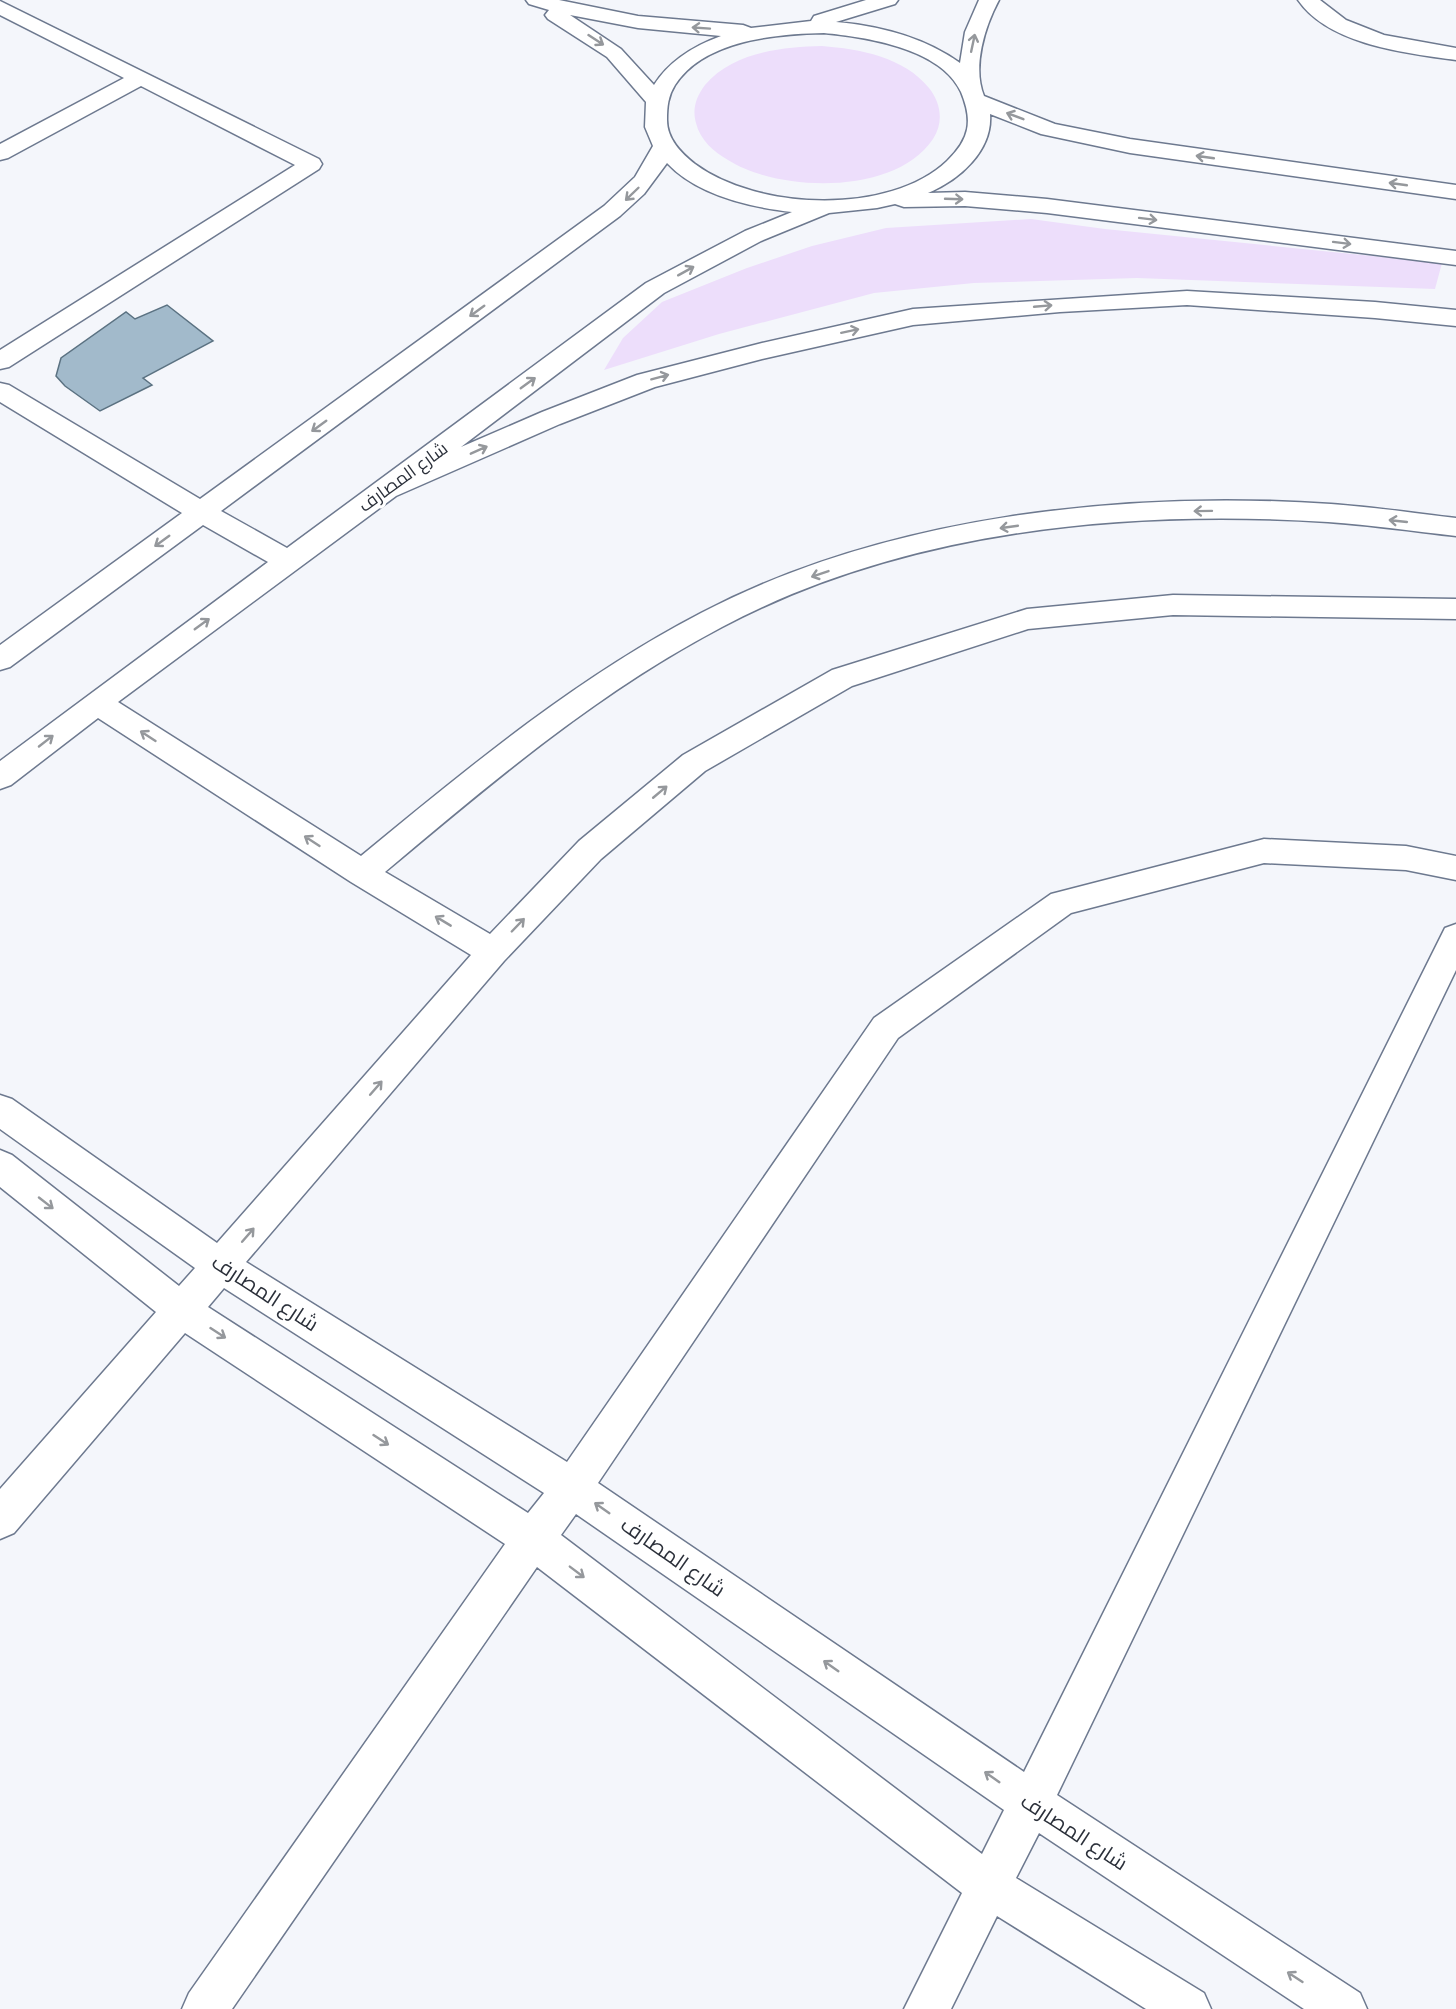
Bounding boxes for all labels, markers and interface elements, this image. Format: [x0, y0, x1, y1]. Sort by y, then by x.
one-way arrow [692, 23, 711, 34]
one-way arrow [968, 33, 980, 52]
one-way arrow [587, 34, 604, 46]
one-way arrow [1006, 110, 1025, 121]
one-way arrow [1196, 151, 1215, 162]
one-way arrow [1389, 178, 1408, 189]
one-way arrow [625, 186, 640, 201]
one-way arrow [944, 193, 964, 205]
one-way arrow [1138, 213, 1158, 224]
one-way arrow [1331, 238, 1351, 249]
one-way arrow [678, 264, 695, 276]
one-way arrow [1032, 300, 1052, 311]
one-way arrow [469, 304, 485, 317]
one-way arrow [840, 325, 859, 337]
one-way arrow [650, 371, 669, 382]
one-way arrow [519, 377, 535, 390]
one-way arrow [312, 420, 328, 432]
street label: شارع المصارف [354, 436, 452, 518]
one-way arrow [470, 443, 488, 455]
one-way arrow [1194, 505, 1214, 517]
one-way arrow [1388, 515, 1408, 526]
one-way arrow [1000, 522, 1020, 533]
one-way arrow [154, 535, 170, 547]
one-way arrow [812, 570, 830, 581]
one-way arrow [193, 617, 209, 630]
one-way arrow [140, 730, 157, 742]
one-way arrow [38, 735, 54, 748]
one-way arrow [652, 785, 668, 798]
one-way arrow [305, 835, 321, 847]
one-way arrow [435, 915, 452, 927]
one-way arrow [511, 918, 526, 933]
one-way arrow [369, 1081, 383, 1096]
one-way arrow [38, 1196, 54, 1209]
one-way arrow [241, 1228, 255, 1243]
street label: شارع المصارف [206, 1248, 324, 1338]
one-way arrow [209, 1327, 226, 1340]
one-way arrow [372, 1434, 389, 1446]
one-way arrow [594, 1502, 610, 1514]
street label: شارع المصارف [615, 1510, 731, 1604]
one-way arrow [569, 1566, 585, 1579]
one-way arrow [824, 1660, 840, 1672]
one-way arrow [984, 1771, 1001, 1783]
street label: شارع المصارف [1015, 1787, 1133, 1877]
one-way arrow [1287, 1971, 1304, 1983]

